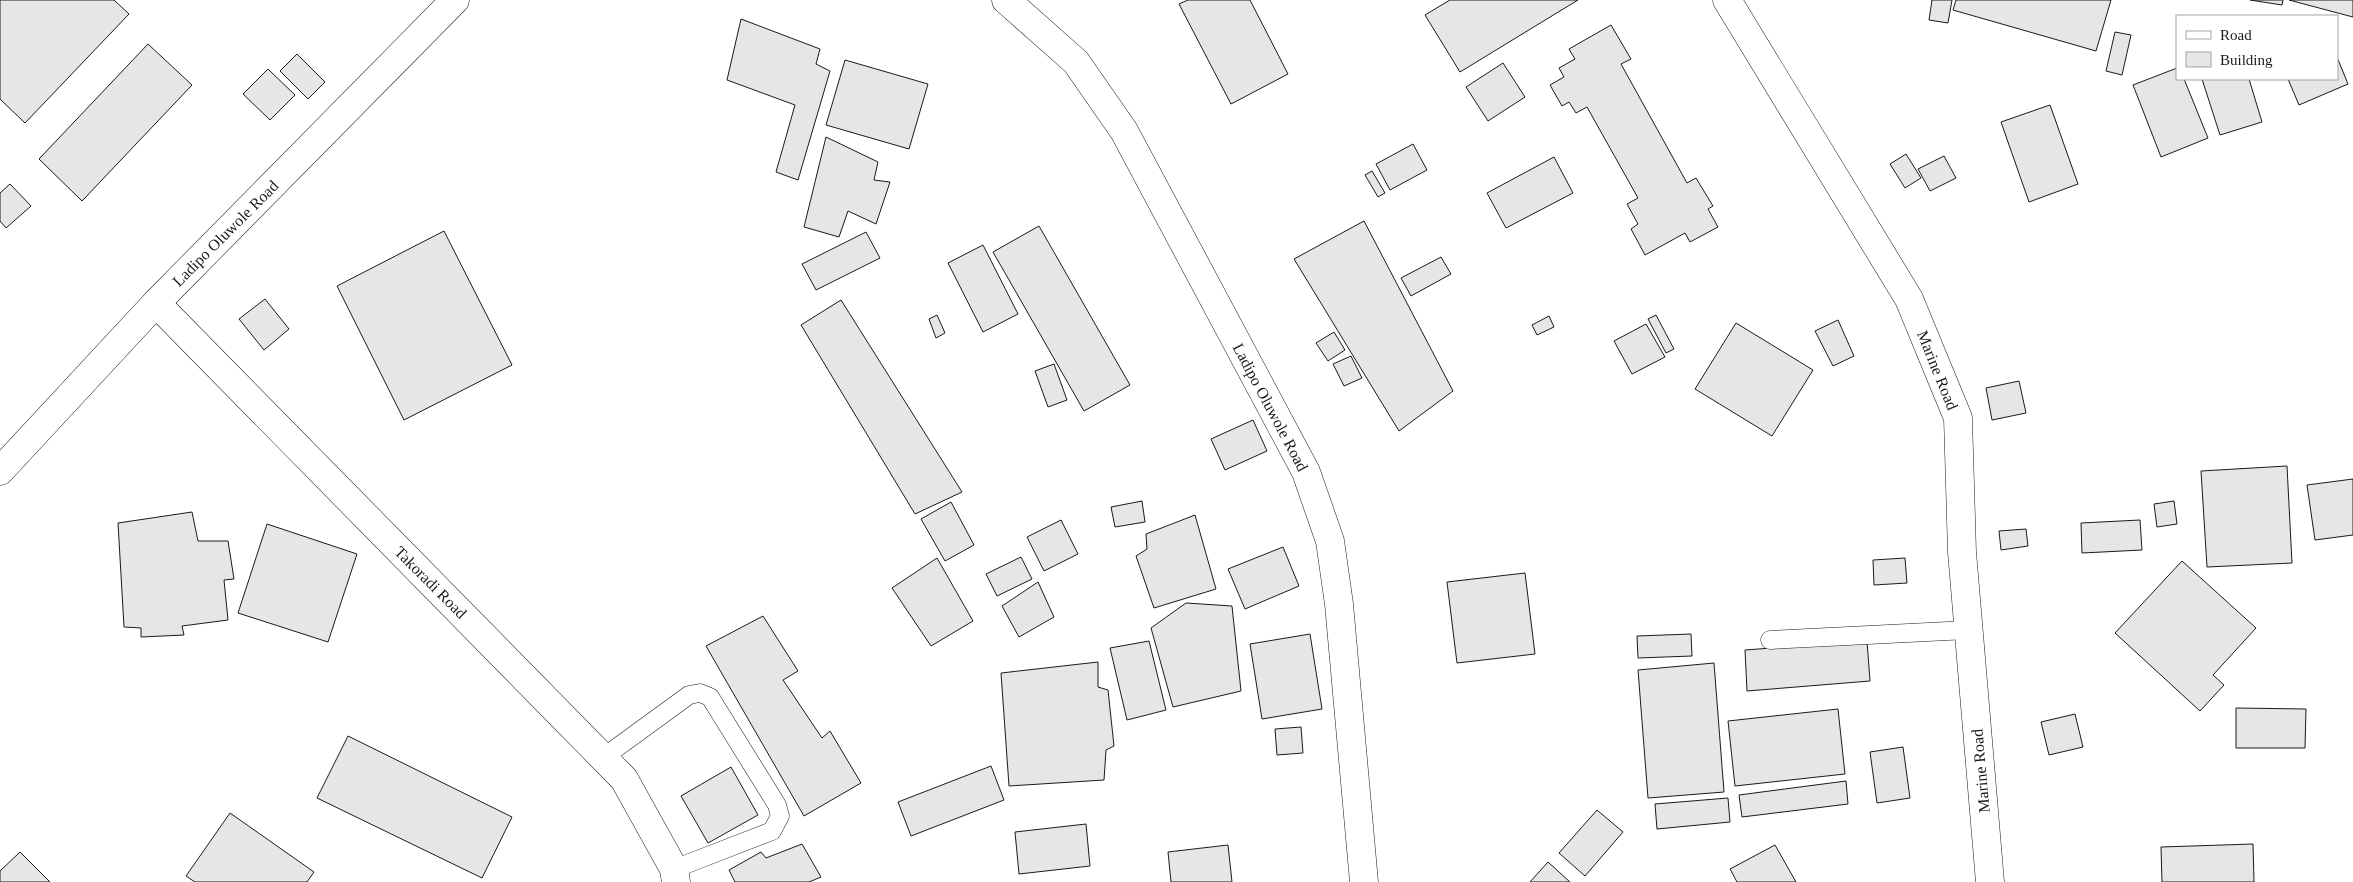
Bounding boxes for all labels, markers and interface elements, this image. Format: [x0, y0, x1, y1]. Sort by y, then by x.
legend [2176, 15, 2338, 80]
text: Road [2220, 27, 2252, 43]
text: Building [2220, 52, 2273, 68]
street label: Ladipo Oluwole Road [169, 177, 282, 290]
street label: Marine Road [1914, 328, 1961, 412]
street label: Ladipo Oluwole Road [1229, 340, 1311, 474]
street label: Takoradi Road [391, 543, 470, 622]
street label: Marine Road [1968, 728, 1993, 814]

